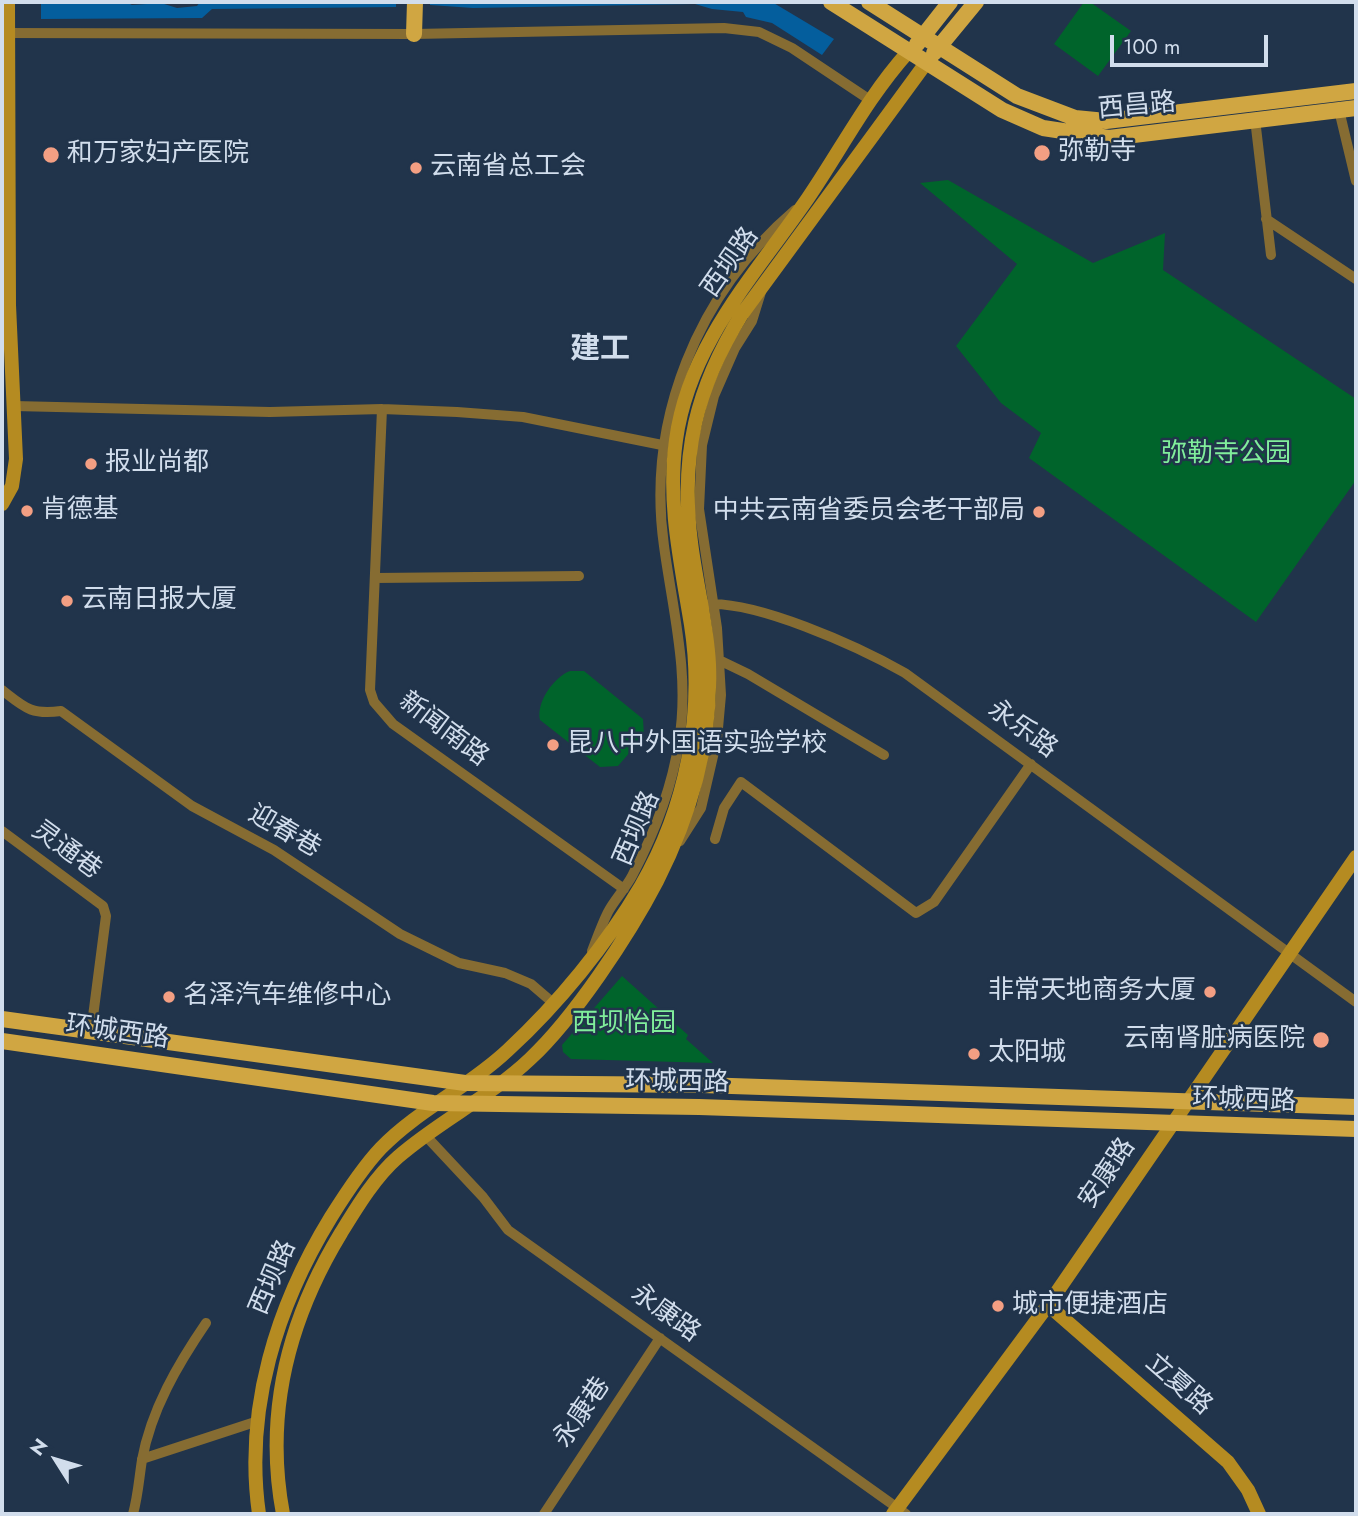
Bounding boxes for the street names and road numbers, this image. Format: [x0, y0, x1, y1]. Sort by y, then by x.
street label: 西昌路 [1097, 88, 1177, 126]
street label: 西坝路 [696, 222, 766, 304]
street label: 新闻南路 [392, 686, 494, 774]
street label: 永乐路 [981, 694, 1063, 766]
street label: 西坝路 [608, 787, 668, 871]
street label: 迎春巷 [242, 799, 326, 865]
street label: 灵通巷 [25, 815, 107, 887]
street label: 环城西路 [63, 1010, 171, 1056]
street label: 环城西路 [625, 1066, 729, 1100]
street label: 环城西路 [1191, 1084, 1297, 1118]
street label: 安康路 [1073, 1133, 1143, 1215]
street label: 西坝路 [244, 1236, 304, 1320]
street label: 永康路 [624, 1278, 706, 1350]
street label: 立夏路 [1138, 1348, 1218, 1422]
street label: 永康巷 [548, 1372, 618, 1454]

